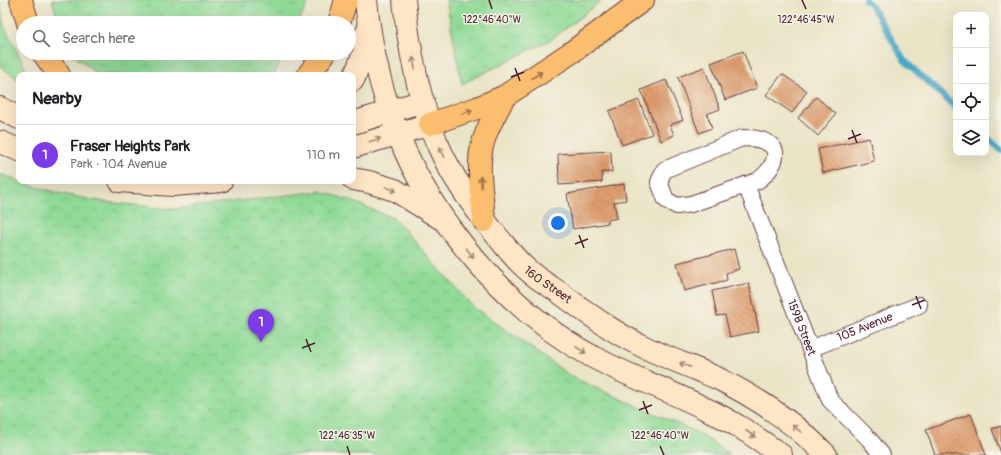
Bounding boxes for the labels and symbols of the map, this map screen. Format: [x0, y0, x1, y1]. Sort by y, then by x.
text: 122°46'40"W [463, 14, 522, 26]
text: 122°46'45"W [778, 14, 835, 26]
one-way arrow [410, 57, 418, 70]
one-way arrow [531, 71, 542, 79]
one-way arrow [460, 107, 472, 115]
one-way arrow [369, 136, 382, 143]
one-way arrow [437, 146, 445, 158]
one-way arrow [478, 176, 485, 189]
one-way arrow [384, 185, 396, 193]
your location [548, 213, 568, 233]
one-way arrow [465, 248, 474, 259]
street label: 160 Street [521, 263, 575, 307]
street label: 159B Street [784, 297, 820, 358]
pin: 1 [248, 309, 274, 342]
street label: 105 Avenue [835, 309, 895, 345]
one-way arrow [575, 346, 586, 354]
one-way arrow [679, 361, 691, 369]
one-way arrow [792, 424, 803, 433]
text: 122°46'35"W [319, 430, 376, 442]
text: 122°46'40"W [631, 430, 690, 442]
one-way arrow [745, 430, 756, 438]

